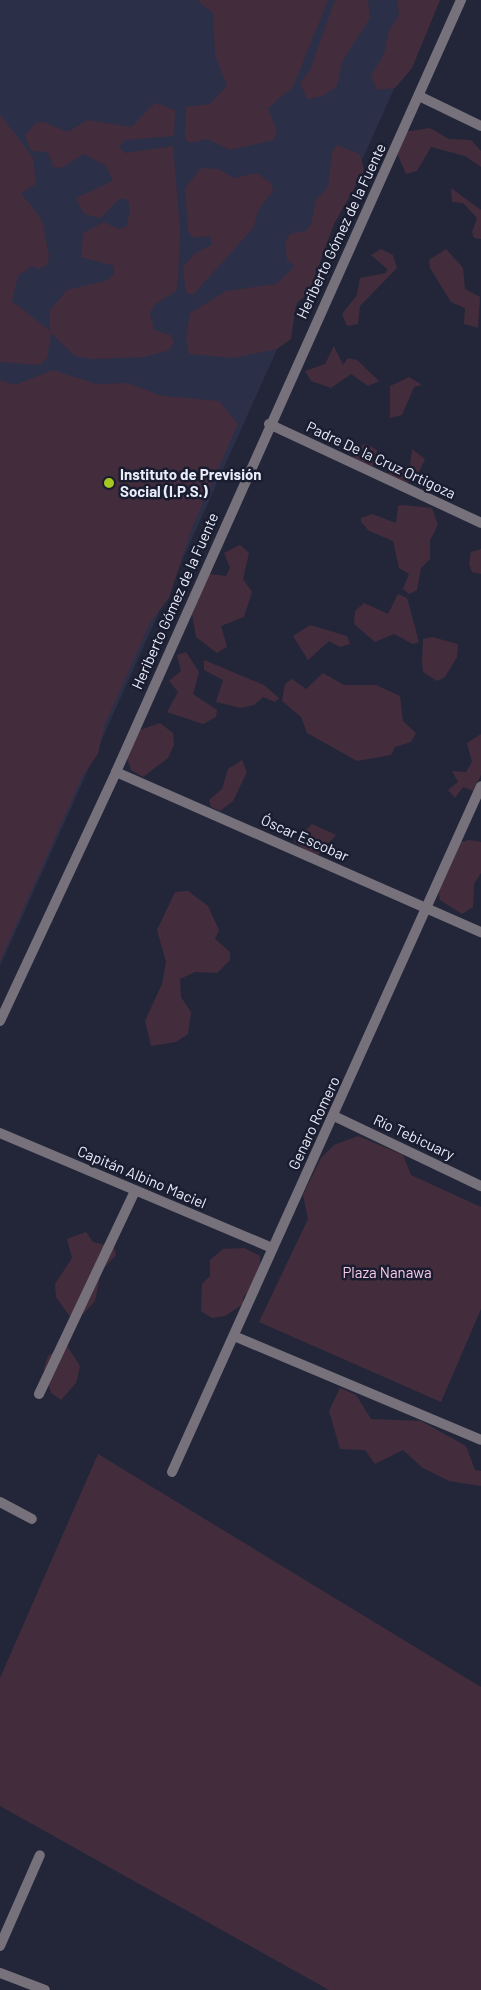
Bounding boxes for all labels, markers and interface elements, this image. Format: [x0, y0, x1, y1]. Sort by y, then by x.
street label: Heriberto Gómez de la Fuente [292, 140, 390, 322]
street label: Padre De la Cruz Ortigoza [304, 417, 458, 503]
place label: Instituto de Previsión Social (I.P.S.) [120, 465, 261, 500]
marker: Instituto de Previsión Social (I.P.S.) [102, 476, 116, 490]
street label: Heriberto Gómez de la Fuente [128, 510, 222, 692]
street label: Óscar Escobar [258, 811, 352, 865]
street label: Genaro Romero [285, 1074, 343, 1172]
street label: Río Tebicuary [371, 1110, 457, 1164]
street label: Capitán Albino Maciel [75, 1142, 209, 1212]
park label: Plaza Nanawa [342, 1264, 432, 1282]

